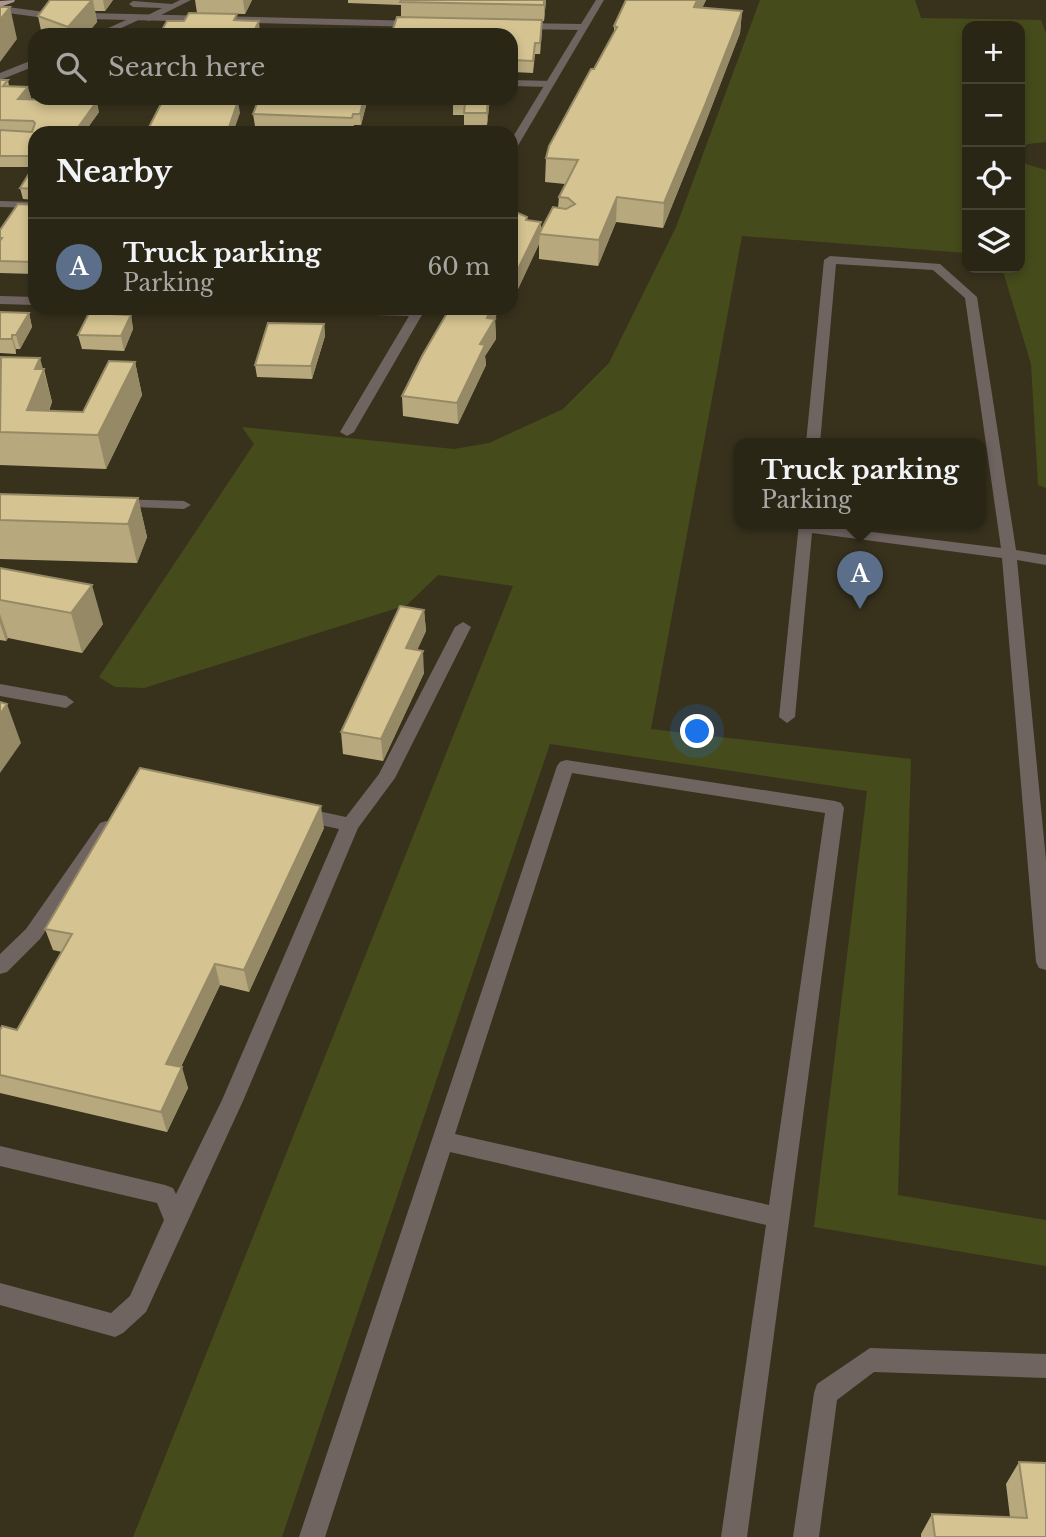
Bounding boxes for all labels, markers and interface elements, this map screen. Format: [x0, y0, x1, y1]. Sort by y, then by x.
map controls [962, 21, 1025, 273]
button: + [962, 21, 1025, 84]
search box [28, 28, 518, 105]
icon: search [52, 48, 90, 86]
text: Search here [108, 51, 265, 83]
button: − [962, 84, 1025, 147]
button: locate [962, 147, 1025, 210]
text: Nearby [56, 153, 172, 190]
button: layers [962, 210, 1025, 273]
text: Truck parking [123, 237, 321, 269]
text: A [70, 253, 88, 281]
text: 60 m [428, 253, 490, 281]
text: Parking [123, 269, 214, 297]
popup [734, 438, 986, 529]
text: Truck parking [761, 454, 959, 486]
text: Parking [761, 486, 852, 514]
pin: A [837, 551, 883, 609]
your location [680, 714, 714, 748]

